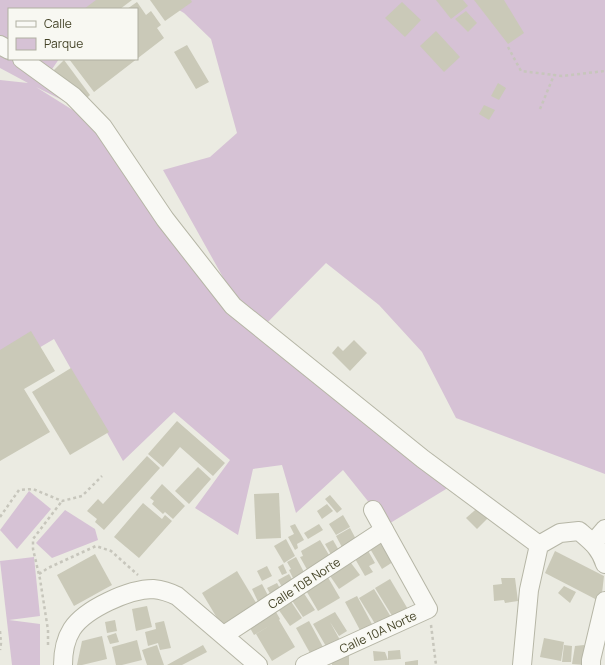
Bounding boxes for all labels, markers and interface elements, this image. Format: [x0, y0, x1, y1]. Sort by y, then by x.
legend [8, 8, 138, 60]
text: Calle [44, 15, 72, 32]
text: Parque [44, 35, 83, 52]
street label: Calle 10B Norte [264, 553, 344, 613]
street label: Calle 10A Norte [337, 607, 419, 657]

